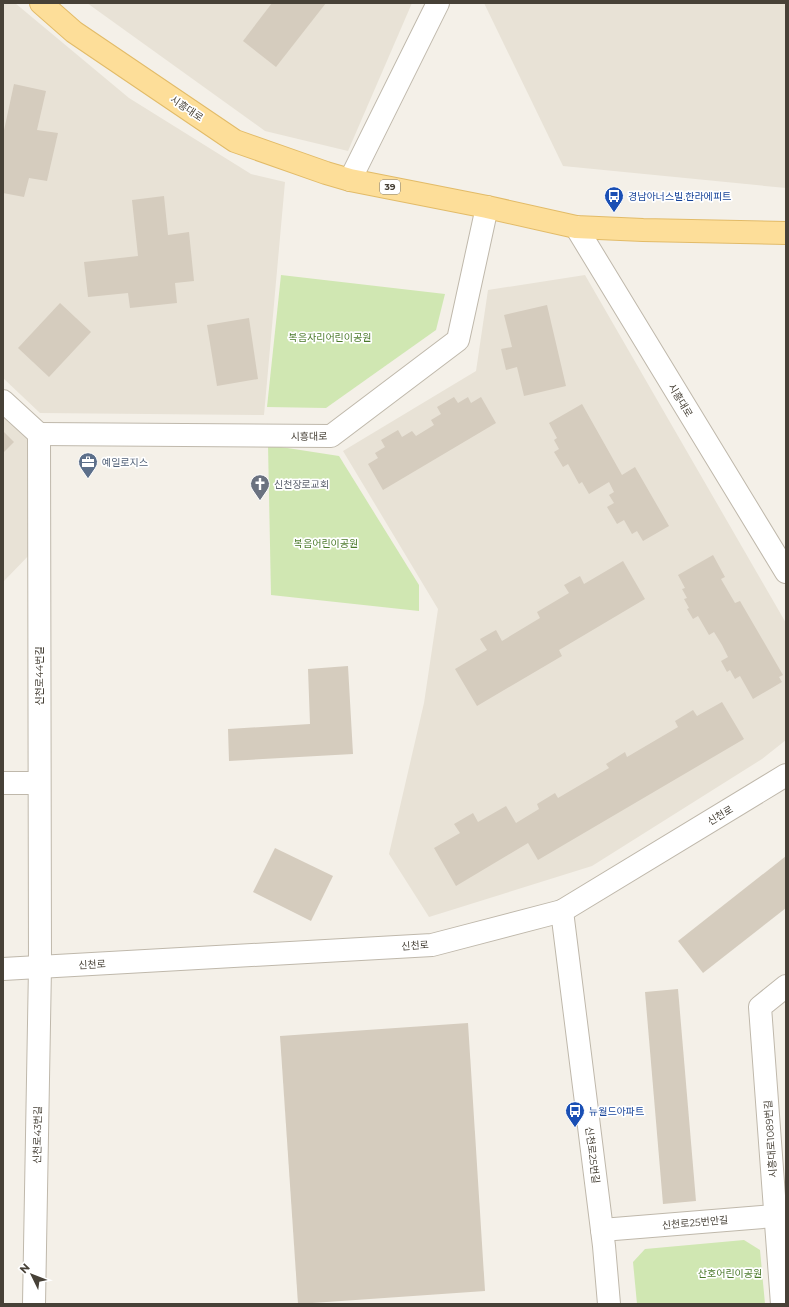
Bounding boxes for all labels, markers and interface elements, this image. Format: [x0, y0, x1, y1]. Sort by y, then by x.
street label: 시흥대로 [168, 93, 206, 124]
road number: 39 [380, 180, 400, 194]
bus stop icon: 경남아너스빌.한라에피트 [603, 185, 625, 213]
place label: 경남아너스빌.한라에피트 [628, 190, 731, 203]
park label: 복음자리어린이공원 [289, 331, 371, 344]
street label: 시흥대로 [666, 381, 696, 419]
street label: 시흥대로 [290, 430, 328, 443]
office icon: 예일로지스 [77, 451, 99, 479]
place label: 예일로지스 [102, 456, 148, 469]
church icon: 신천장로교회 [249, 473, 271, 501]
place label: 신천장로교회 [274, 478, 329, 491]
park label: 복음어린이공원 [294, 537, 358, 550]
street label: 신천로44번길 [33, 646, 46, 706]
street label: 신천로 [705, 803, 735, 828]
street label: 신천로 [401, 938, 429, 953]
street label: 신천로 [78, 957, 106, 972]
bus stop icon: 뉴월드아파트 [564, 1100, 586, 1128]
street label: 시흥대로1089번길 [761, 1100, 780, 1178]
place label: 뉴월드아파트 [589, 1105, 644, 1118]
street label: 신천로43번길 [30, 1106, 45, 1164]
street label: 신천로25번길 [583, 1126, 602, 1184]
street label: 신천로25번안길 [661, 1213, 729, 1232]
north arrow [12, 1255, 52, 1295]
text: N [17, 1260, 33, 1276]
park label: 산호어린이공원 [698, 1267, 762, 1280]

